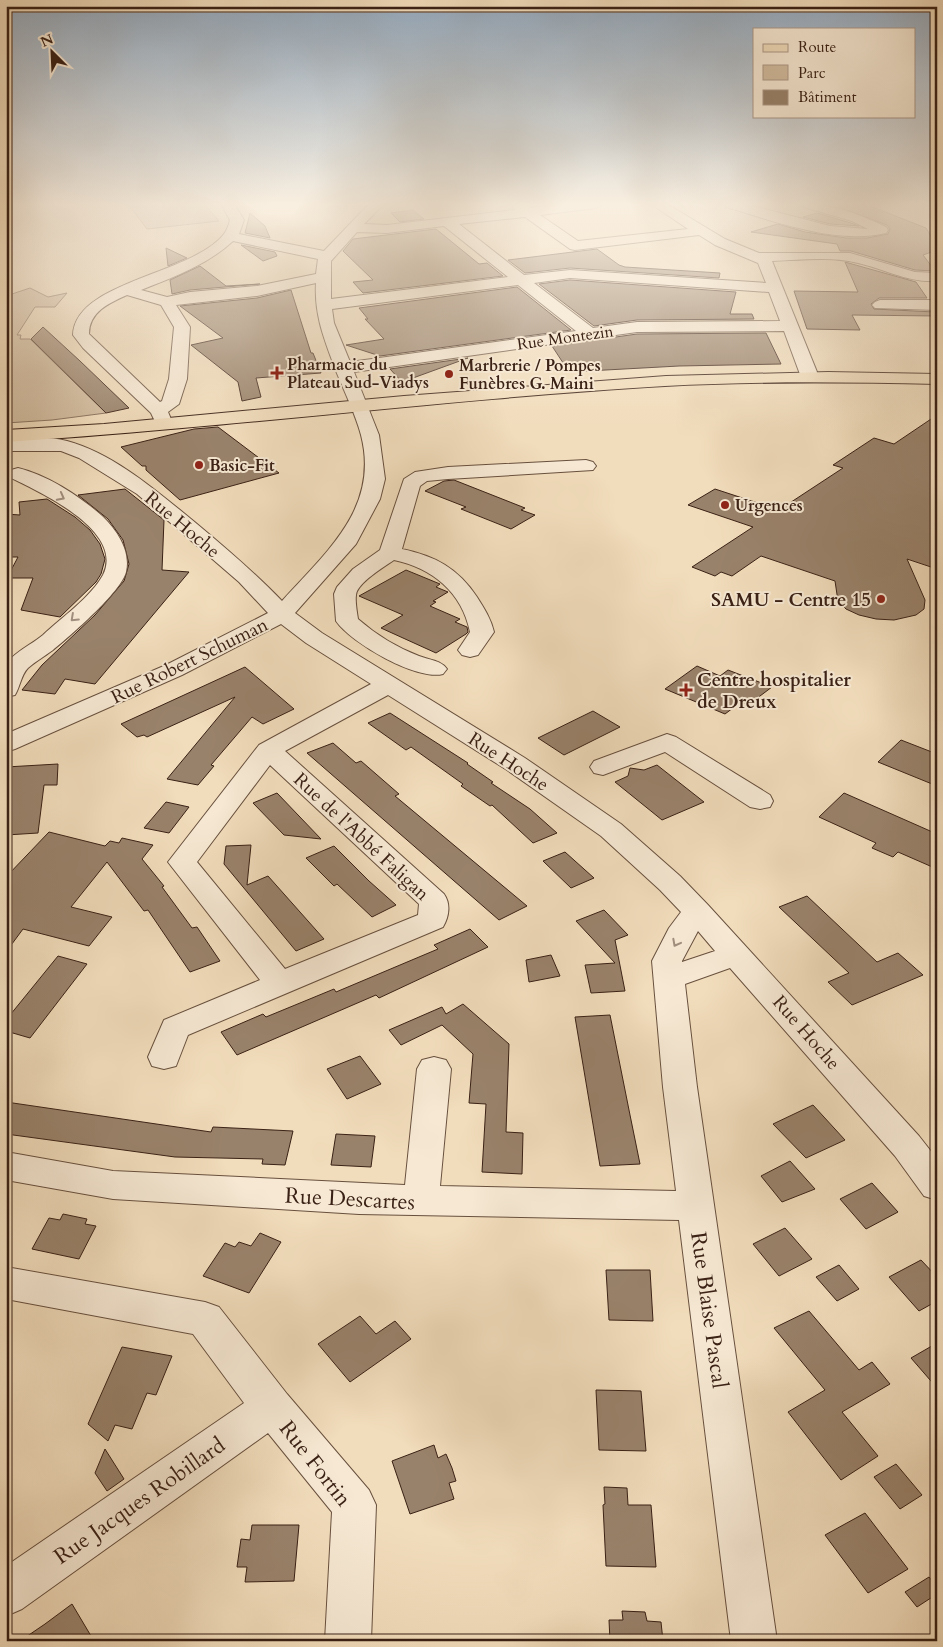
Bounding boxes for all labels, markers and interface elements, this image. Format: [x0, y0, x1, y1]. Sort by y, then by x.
north arrow [28, 28, 78, 78]
legend [753, 28, 916, 118]
text: N [37, 29, 56, 52]
text: Route [798, 37, 836, 57]
text: Parc [798, 63, 826, 83]
text: Bâtiment [798, 87, 857, 107]
street label: Rue Montezin [515, 320, 615, 356]
place label: Pharmacie du Plateau Sud-Viadys [287, 354, 429, 394]
place label: Marbrerie / Pompes Funèbres G. Maini [459, 355, 601, 395]
marker: Pharmacie du Plateau Sud-Viadys [271, 367, 283, 379]
marker: Marbrerie / Pompes Funèbres G. Maini [443, 368, 455, 380]
place label: Basic-Fit [209, 455, 275, 477]
marker: Basic-Fit [193, 459, 205, 471]
street label: Rue Hoche [139, 485, 226, 564]
one-way arrow [56, 491, 65, 501]
place label: Urgences [735, 495, 803, 517]
marker: Urgences [719, 499, 731, 511]
place label: SAMU - Centre 15 [711, 587, 871, 613]
marker: SAMU - Centre 15 [875, 593, 887, 605]
street label: Rue Robert Schuman [107, 611, 272, 710]
one-way arrow [70, 612, 79, 621]
place label: Centre hospitalier de Dreux [697, 667, 851, 715]
marker: Centre hospitalier de Dreux [679, 683, 693, 697]
street label: Rue Hoche [463, 726, 554, 798]
street label: Rue de l'Abbé Faligan [288, 767, 435, 907]
one-way arrow [672, 938, 682, 947]
street label: Rue Hoche [767, 990, 846, 1076]
street label: Rue Descartes [284, 1181, 416, 1217]
street label: Rue Blaise Pascal [683, 1230, 735, 1391]
street label: Rue Fortin [272, 1414, 359, 1513]
street label: Rue Jacques Robillard [48, 1430, 232, 1571]

